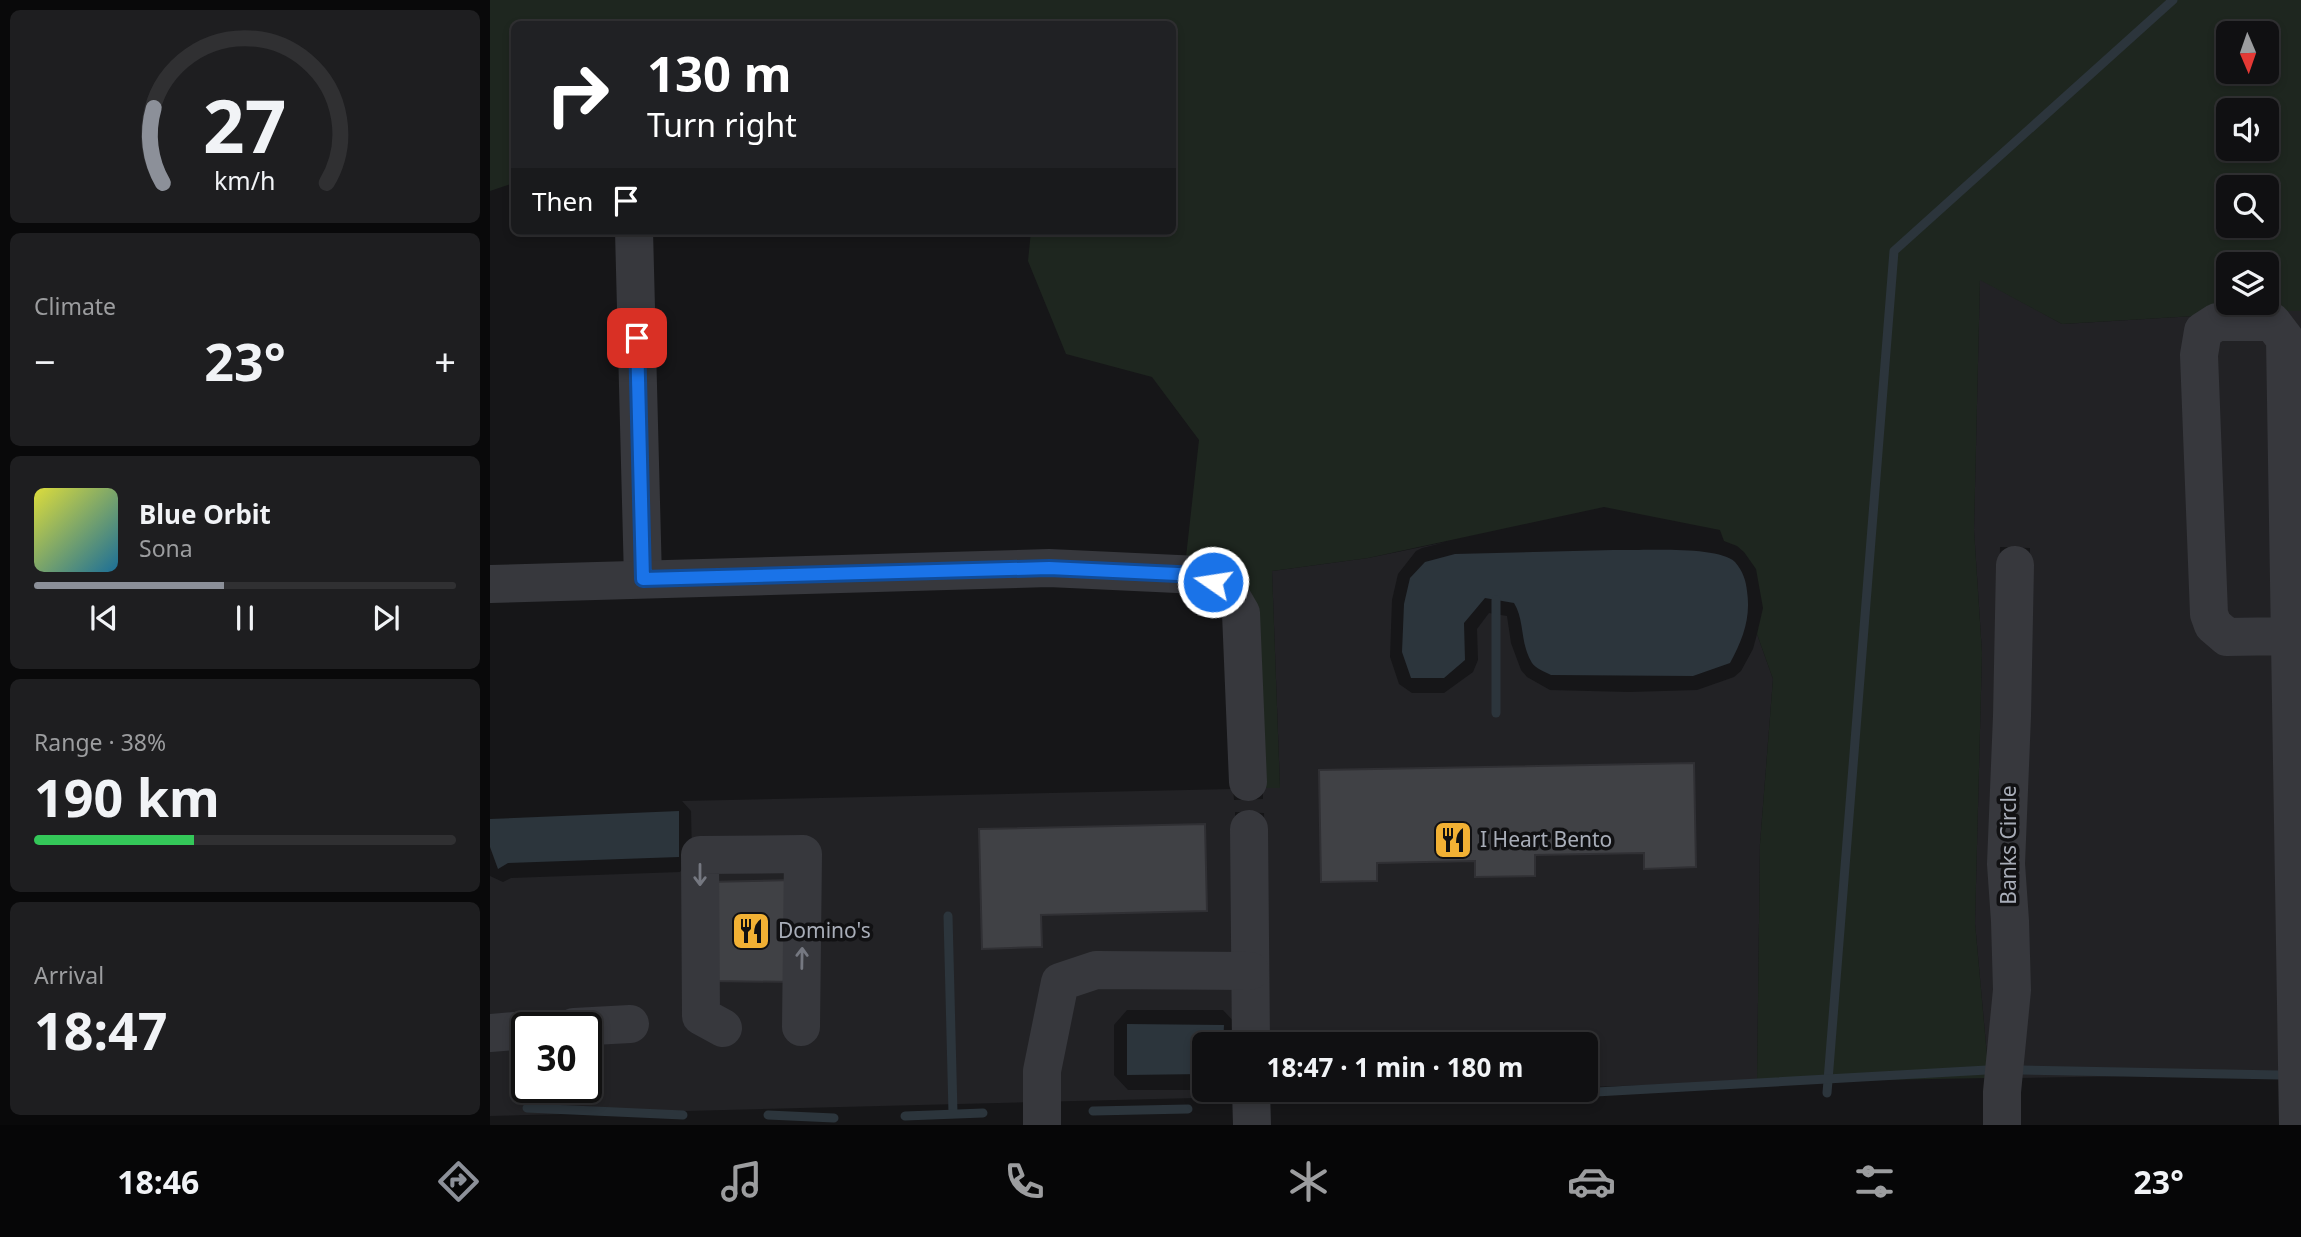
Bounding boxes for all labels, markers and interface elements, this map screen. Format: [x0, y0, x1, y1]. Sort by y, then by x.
north arrow [2216, 21, 2278, 84]
map controls [2216, 21, 2279, 315]
text: 130 m [647, 40, 792, 106]
icon: right [532, 49, 623, 140]
text: 27 [203, 75, 287, 174]
button: sound [2216, 98, 2279, 161]
text: Turn right [647, 103, 797, 146]
text: km/h [214, 162, 276, 196]
button: search [2216, 175, 2279, 238]
icon: arrive [607, 182, 645, 220]
text: Then [532, 183, 593, 219]
button: layers [2216, 252, 2279, 315]
text: Climate [34, 290, 116, 322]
pin [607, 308, 667, 368]
icon: arrive [618, 319, 656, 357]
text: 23° [204, 325, 286, 396]
text: − [34, 335, 56, 387]
text: + [434, 335, 456, 387]
text: Blue Orbit [139, 496, 271, 532]
text: Sona [139, 532, 193, 564]
position arrow [1176, 545, 1250, 619]
icon: previous [85, 599, 123, 637]
icon: pause [226, 599, 264, 637]
icon: next [367, 599, 405, 637]
text: Range · 38% [34, 726, 166, 758]
text: 190 km [34, 761, 220, 832]
street label: Banks Circle [1994, 785, 2022, 905]
restaurant icon: I Heart Bento [1432, 819, 1474, 861]
place label: I Heart Bento [1480, 825, 1612, 853]
one-way arrow [693, 863, 707, 886]
restaurant icon: Domino's [730, 910, 772, 952]
place label: Domino's [778, 916, 871, 944]
one-way arrow [795, 947, 809, 970]
text: Arrival [34, 959, 104, 991]
text: 18:47 [34, 994, 168, 1065]
speed limit sign: 30 [511, 1012, 602, 1103]
text: 18:47 · 1 min · 180 m [1267, 1049, 1523, 1085]
icon: directions [434, 1157, 483, 1206]
icon: music [717, 1157, 766, 1206]
icon: phone [1000, 1157, 1049, 1206]
icon: climate [1284, 1157, 1333, 1206]
icon: car [1567, 1157, 1616, 1206]
icon: filters [1850, 1157, 1899, 1206]
text: 18:46 [117, 1160, 199, 1203]
text: 23° [2134, 1160, 2184, 1203]

